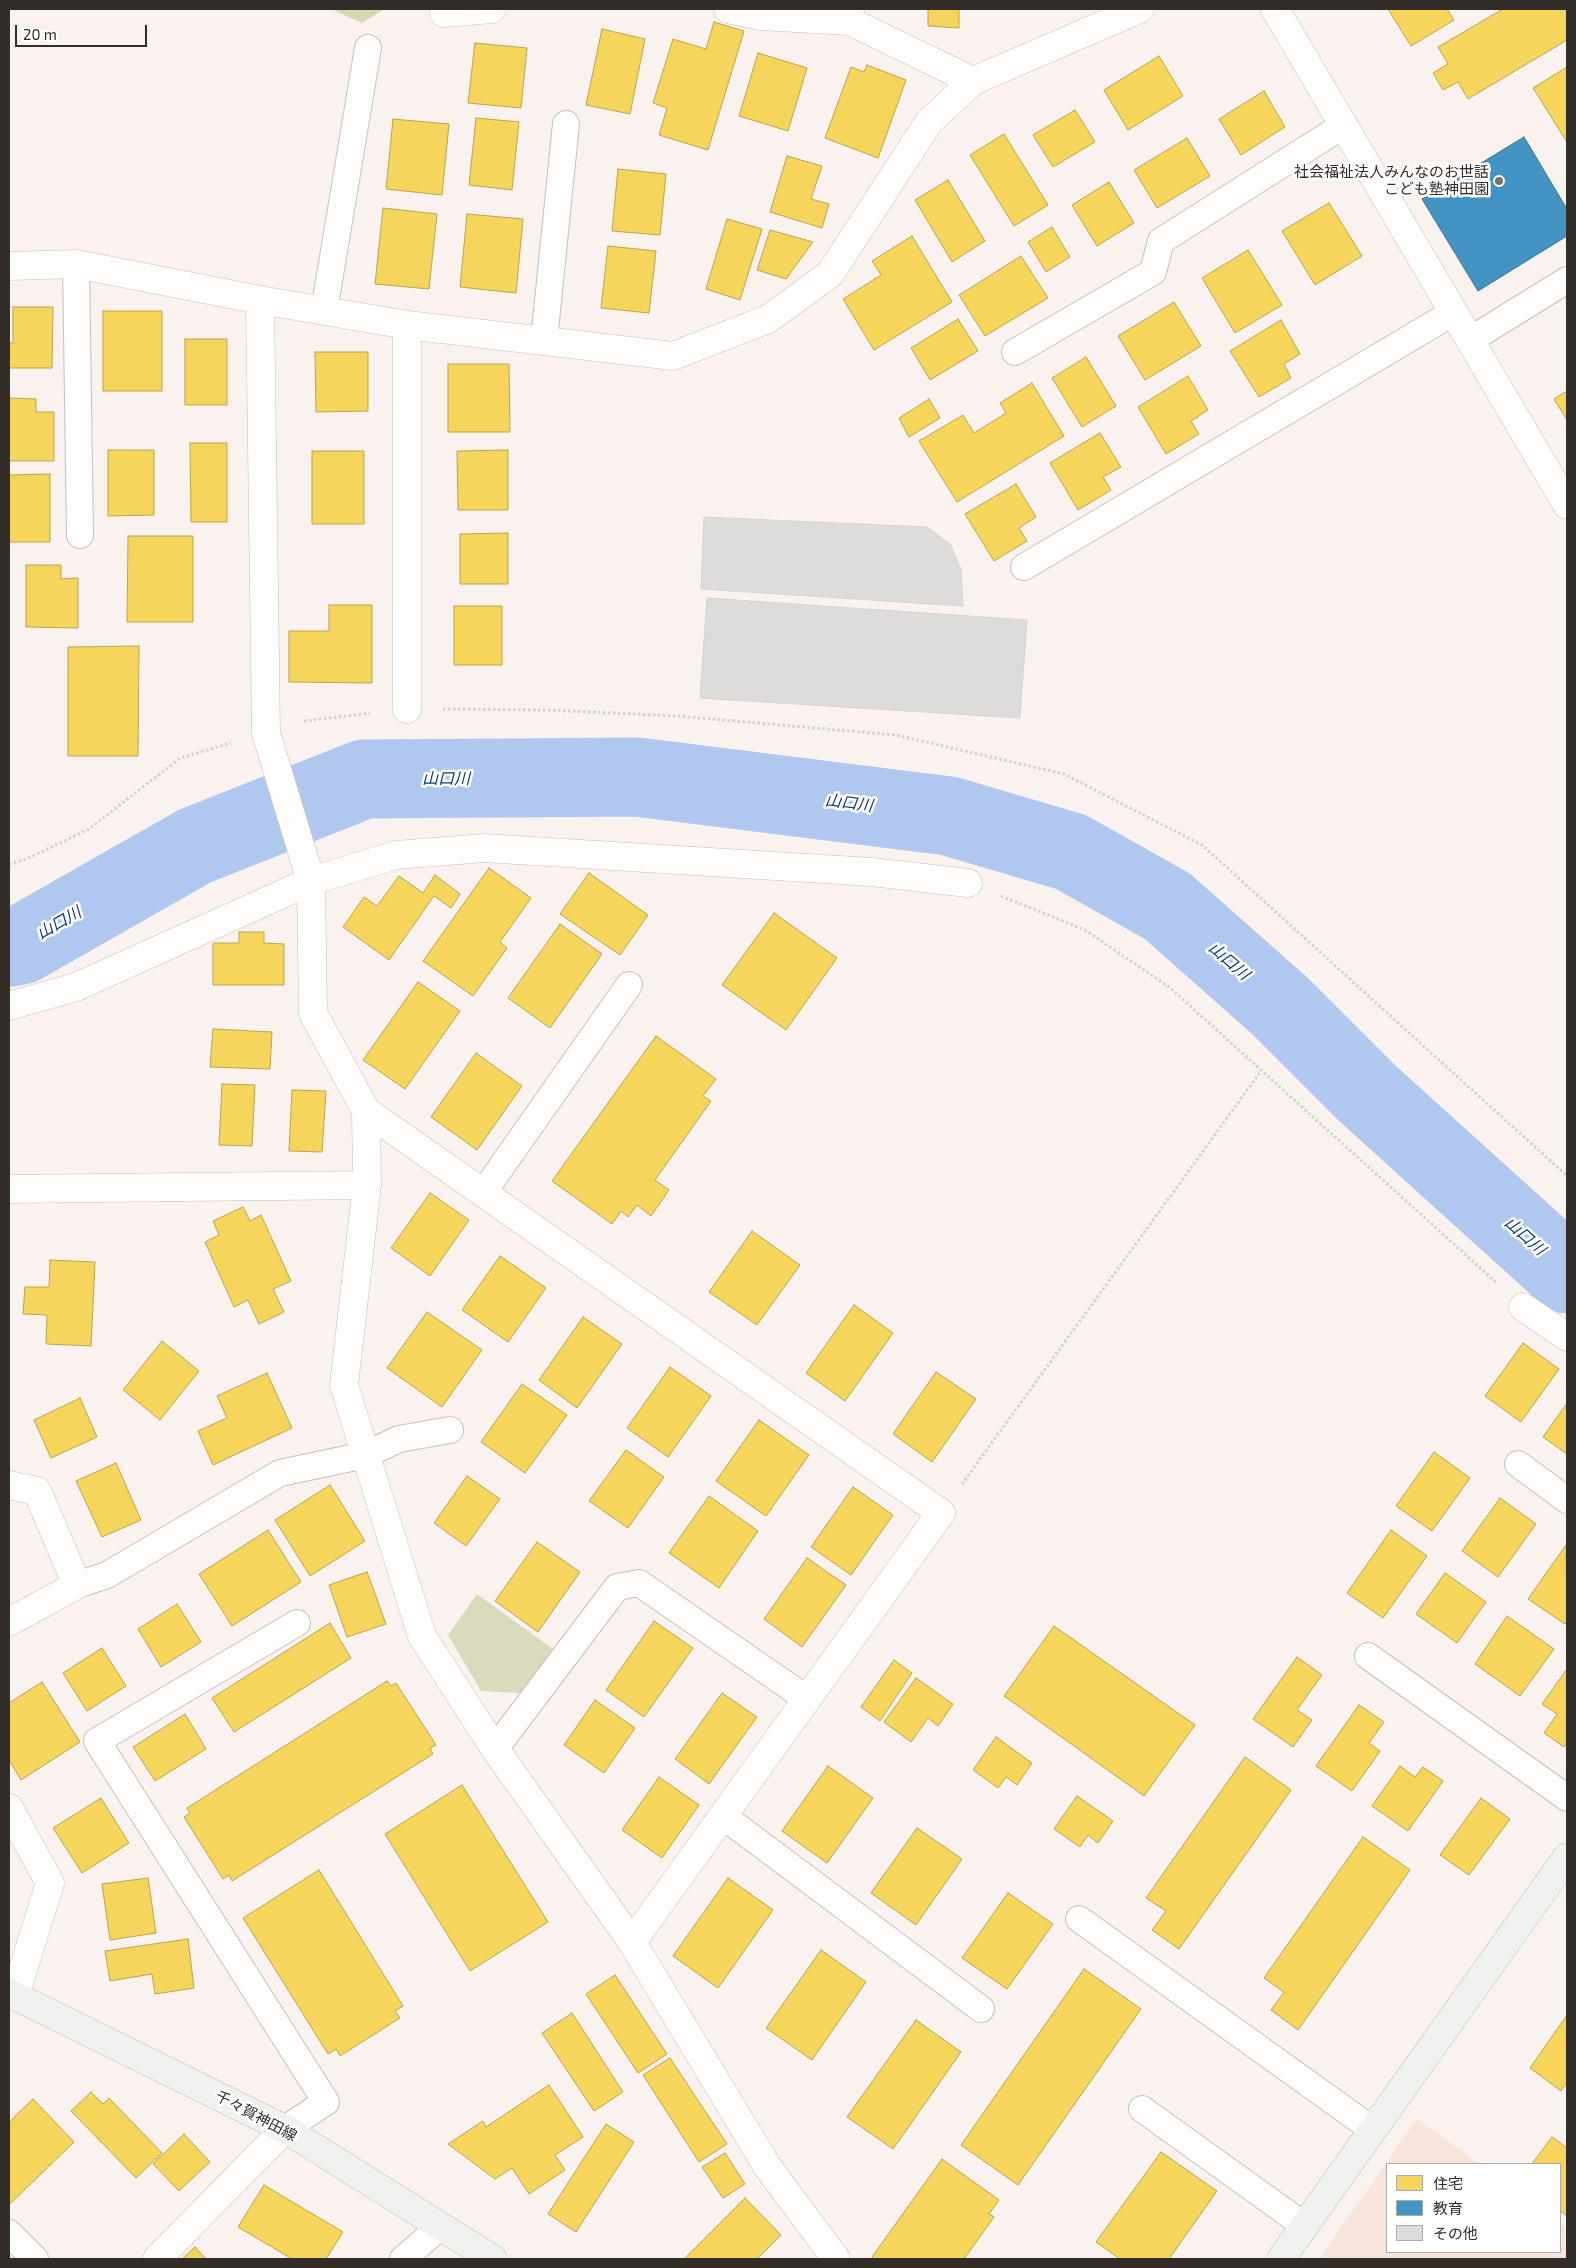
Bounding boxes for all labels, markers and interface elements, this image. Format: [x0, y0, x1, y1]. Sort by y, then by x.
scale bar [18, 15, 150, 47]
text: 20 m [23, 25, 57, 43]
place label: 社会福祉法人みんなのお世話 こども塾神田園 [1294, 163, 1489, 198]
marker: 社会福祉法人みんなのお世話 こども塾神田園 [1493, 175, 1505, 187]
water label: 山口川 [422, 769, 470, 789]
water label: 山口川 [824, 791, 874, 815]
water label: 山口川 [33, 903, 85, 943]
water label: 山口川 [1205, 938, 1253, 984]
water label: 山口川 [1501, 1213, 1549, 1259]
street label: 千々賀神田線 [212, 2087, 300, 2145]
legend [1386, 2163, 1561, 2253]
text: 住宅 [1433, 2174, 1463, 2192]
text: 教育 [1433, 2199, 1463, 2217]
text: その他 [1433, 2224, 1478, 2242]

